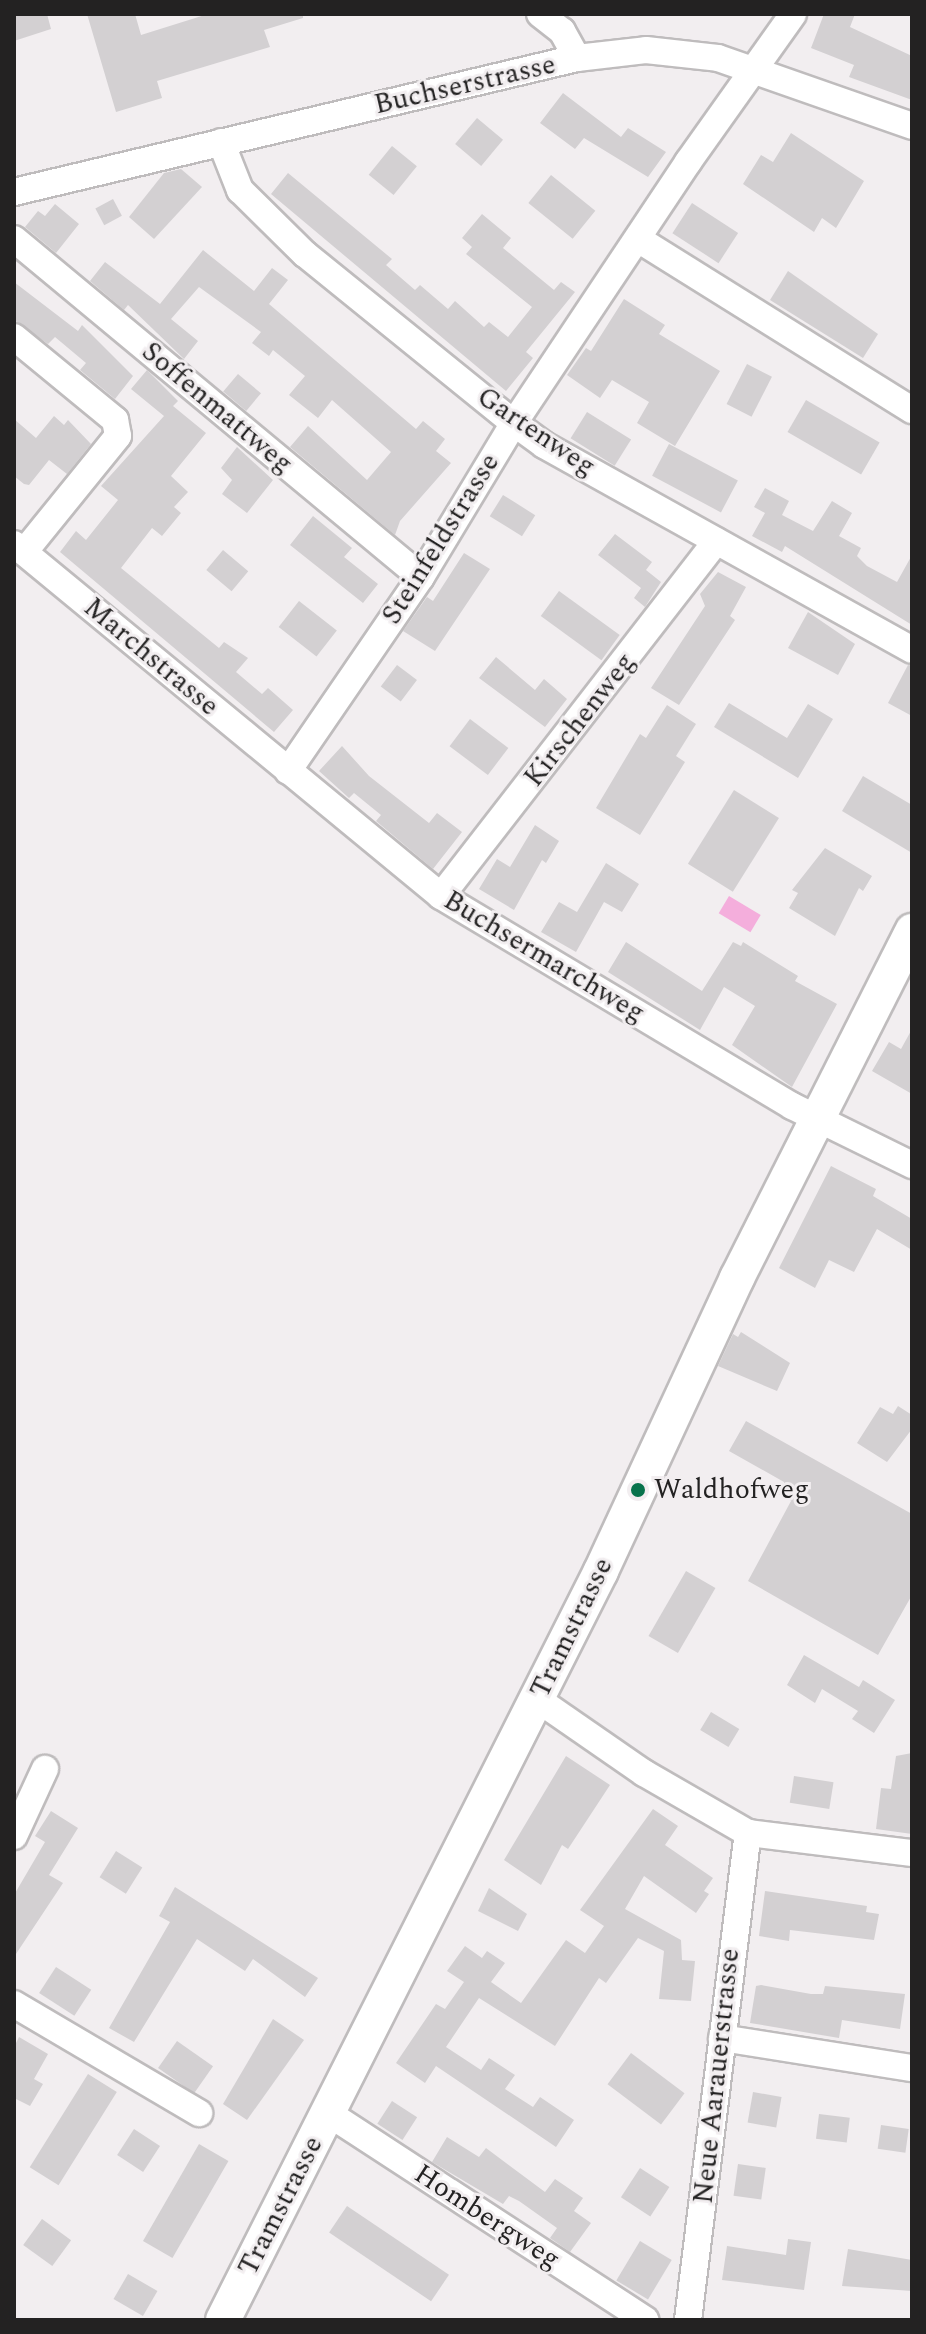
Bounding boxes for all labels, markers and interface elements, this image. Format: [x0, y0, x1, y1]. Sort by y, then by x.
street label: Buchserstrasse [371, 48, 559, 122]
street label: Soffenmattweg [135, 335, 299, 481]
street label: Gartenweg [470, 380, 602, 484]
street label: Steinfeldstrasse [375, 447, 507, 631]
street label: Marchstrasse [77, 591, 225, 723]
street label: Kirschenweg [517, 646, 643, 794]
street label: Buchsermarchweg [437, 884, 651, 1030]
place label: Waldhofweg [654, 1473, 809, 1507]
marker: Waldhofweg [629, 1481, 647, 1499]
street label: Tramstrasse [524, 1552, 620, 1704]
street label: Neue Aarauerstrasse [687, 1947, 747, 2205]
street label: Tramstrasse [232, 2131, 330, 2281]
street label: Hombergweg [408, 2157, 566, 2277]

